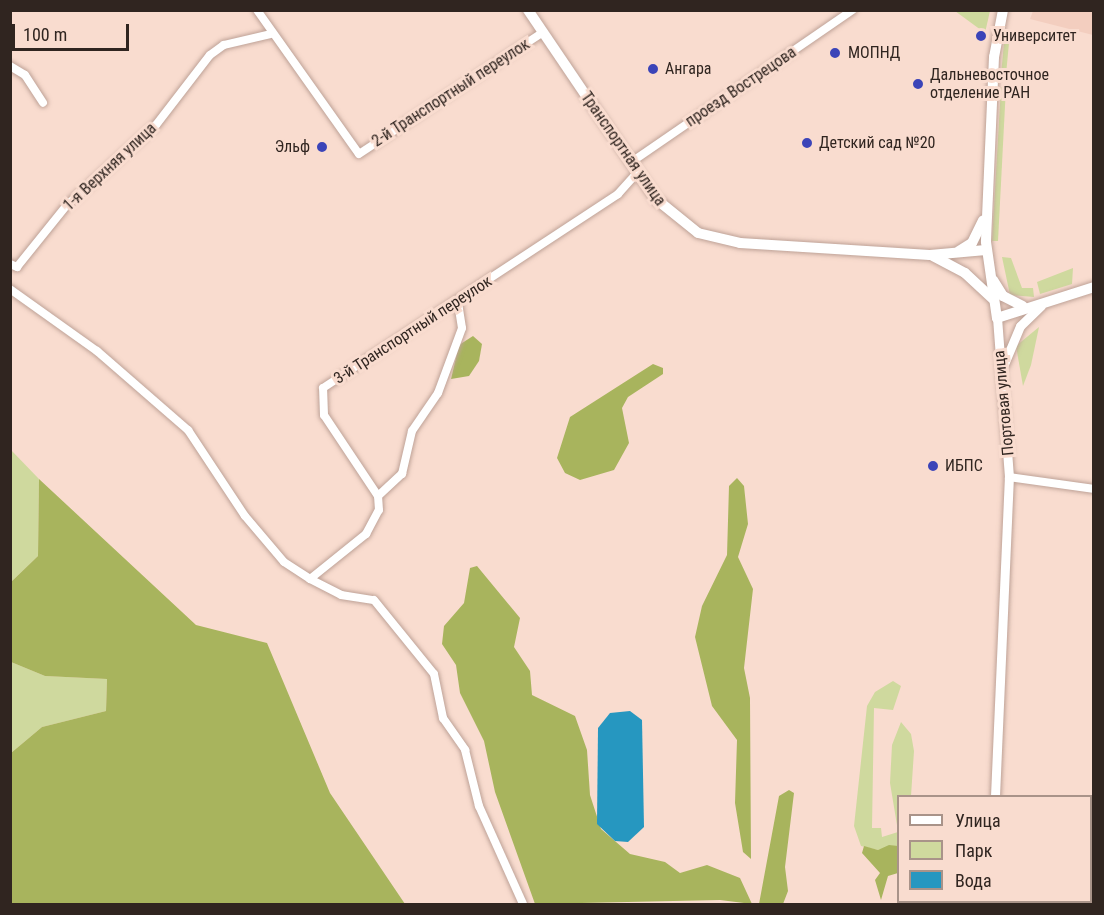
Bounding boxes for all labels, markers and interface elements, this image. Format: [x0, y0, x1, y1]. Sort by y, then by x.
scale bar [15, 12, 132, 50]
text: 100 m [23, 24, 67, 45]
place label: Университет [993, 26, 1077, 46]
marker: Университет [974, 29, 988, 43]
street label: 2-й Транспортный переулок [368, 35, 534, 151]
street label: проезд Вострецова [682, 43, 800, 131]
place label: МОПНД [848, 43, 900, 63]
marker: МОПНД [826, 44, 844, 62]
place label: Ангара [665, 59, 712, 79]
marker: Ангара [646, 62, 660, 76]
place label: Дальневосточное отделение РАН [930, 65, 1049, 103]
marker: Дальневосточное отделение РАН [911, 77, 925, 91]
street label: Транспортная улица [577, 88, 669, 210]
street label: 1-я Верхняя улица [59, 119, 161, 215]
place label: Детский сад №20 [819, 133, 935, 153]
marker: Детский сад №20 [800, 136, 814, 150]
place label: Эльф [275, 137, 310, 157]
marker: Эльф [315, 140, 329, 154]
street label: 3-й Транспортный переулок [330, 272, 496, 388]
street label: Портовая улица [990, 350, 1018, 456]
place label: ИБПС [945, 456, 983, 476]
marker: ИБПС [926, 459, 940, 473]
legend [897, 795, 1092, 903]
text: Улица [955, 810, 1001, 831]
text: Парк [955, 840, 992, 861]
text: Вода [955, 870, 992, 891]

